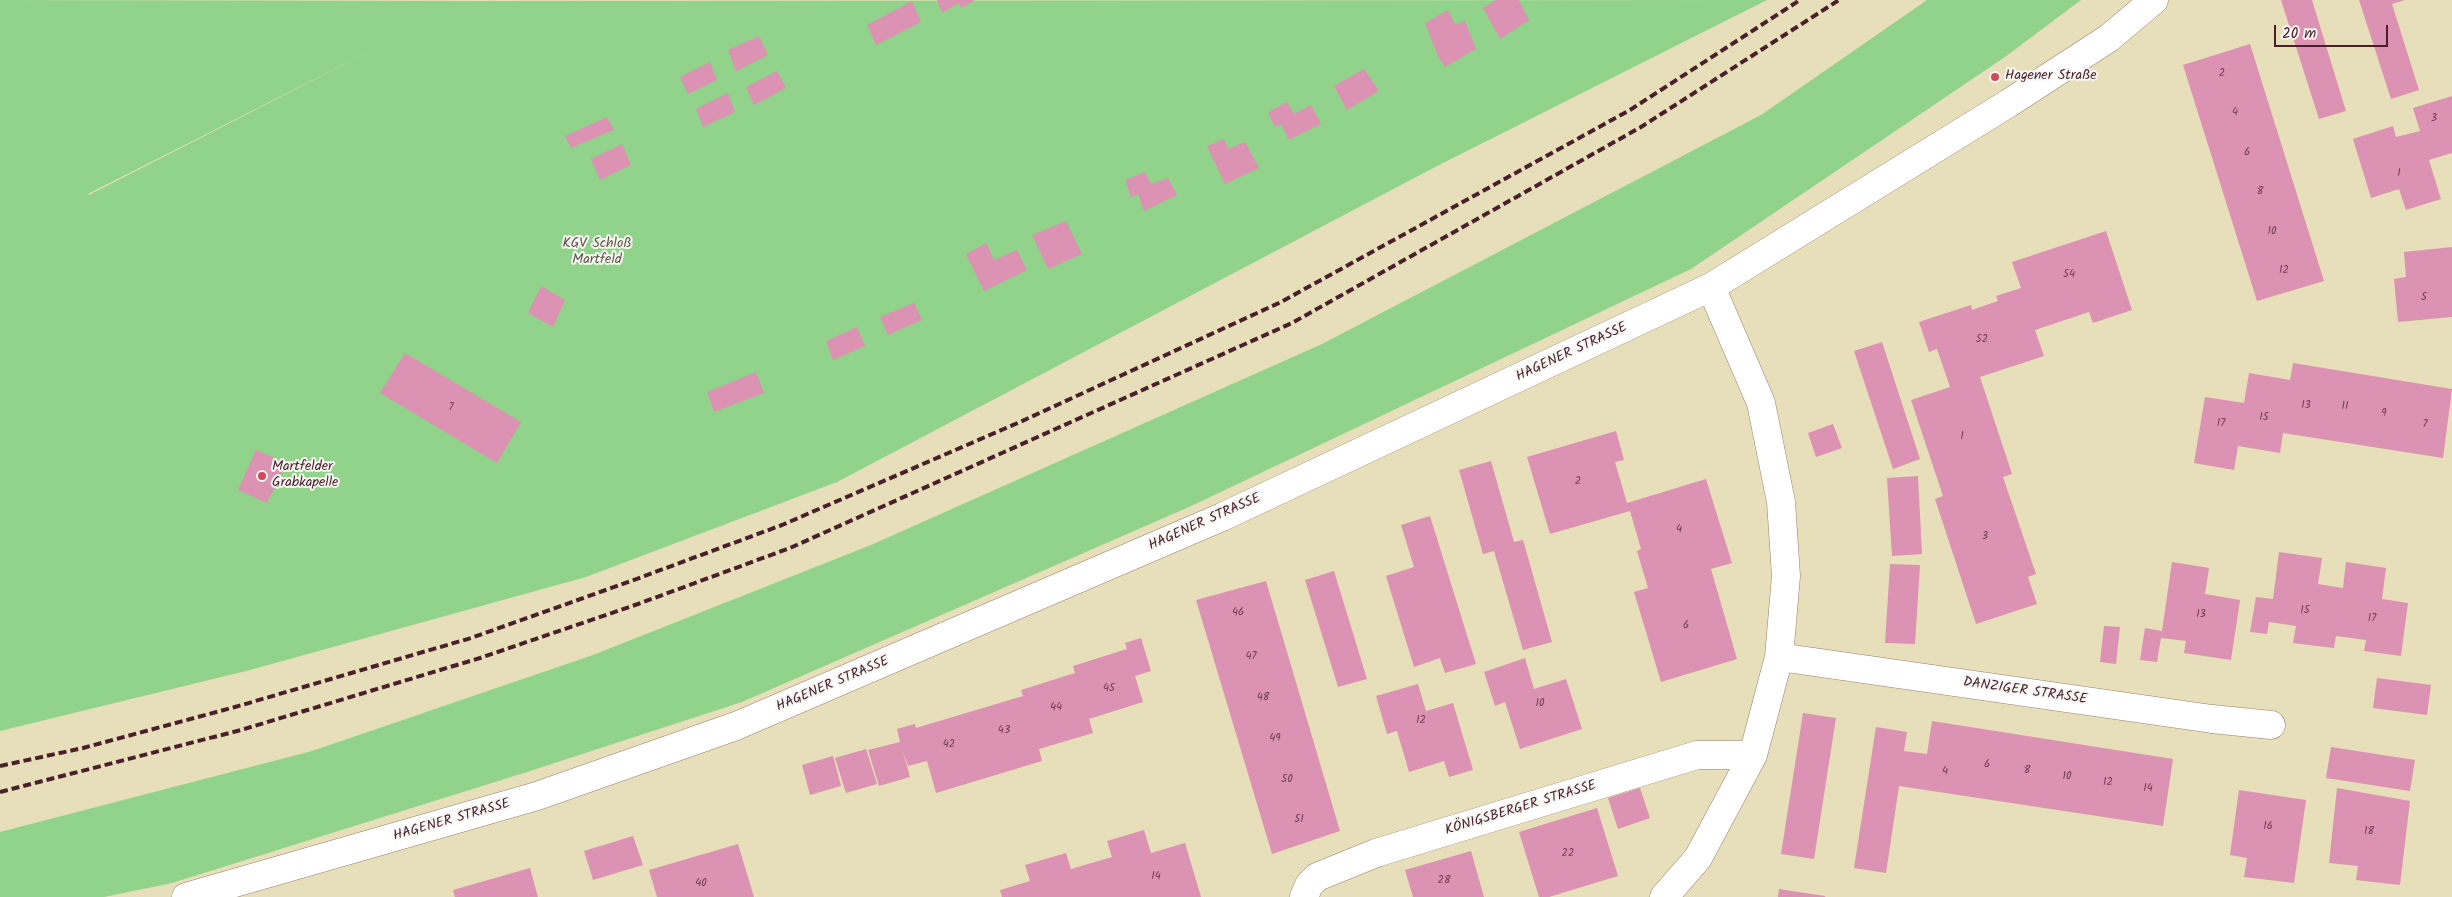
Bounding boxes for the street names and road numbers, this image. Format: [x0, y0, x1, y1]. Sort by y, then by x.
street label: HAGENER STRASSE [1514, 320, 1630, 386]
street label: HAGENER STRASSE [1146, 491, 1264, 555]
street label: HAGENER STRASSE [774, 654, 892, 716]
street label: DANZIGER STRASSE [1962, 675, 2088, 709]
street label: KÖNIGSBERGER STRASSE [1443, 778, 1599, 840]
street label: HAGENER STRASSE [392, 796, 512, 846]

